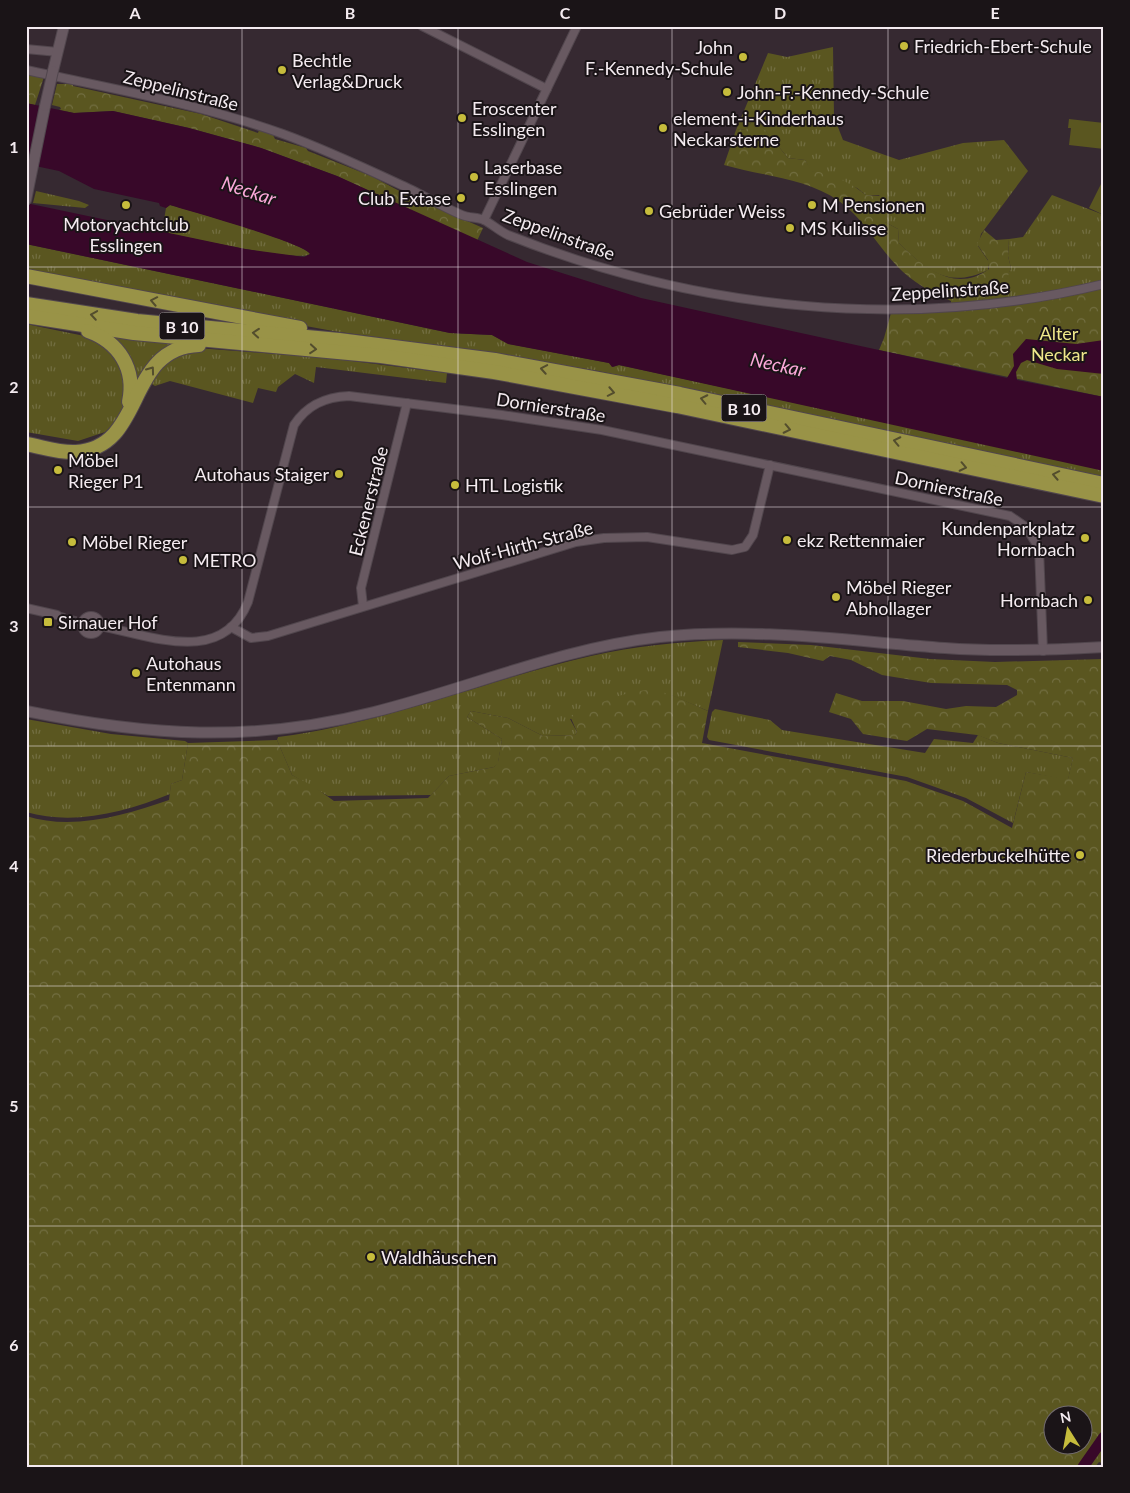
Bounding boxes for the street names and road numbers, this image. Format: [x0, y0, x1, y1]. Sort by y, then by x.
street label: Zeppelinstraße [121, 65, 241, 115]
street label: Zeppelinstraße [500, 204, 618, 264]
street label: Zeppelinstraße [891, 275, 1009, 305]
road number: B 10 [160, 312, 204, 340]
street label: Dornierstraße [495, 388, 607, 426]
road number: B 10 [722, 394, 766, 422]
street label: Eckenerstraße [344, 444, 392, 558]
street label: Dornierstraße [893, 466, 1005, 510]
street label: Wolf-Hirth-Straße [451, 516, 595, 574]

